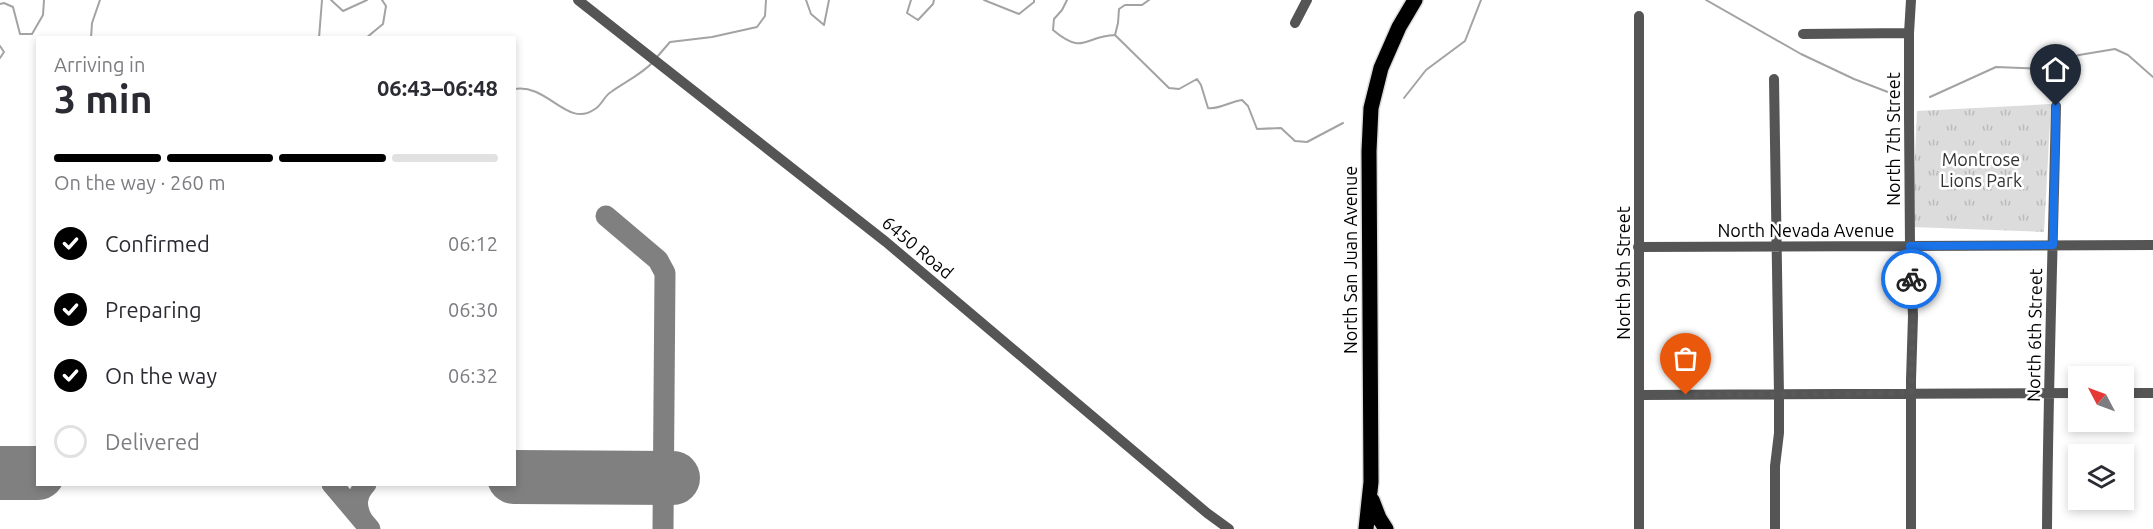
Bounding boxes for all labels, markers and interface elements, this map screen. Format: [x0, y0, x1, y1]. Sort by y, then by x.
pin [2030, 44, 2081, 106]
text: Arriving in [54, 53, 145, 76]
icon: home [2039, 53, 2072, 86]
street label: North 7th Street [1883, 72, 1903, 206]
text: 06:43–06:48 [377, 75, 498, 100]
text: 3 min [54, 77, 153, 120]
park label: Montrose Lions Park [1940, 149, 2022, 190]
street label: North San Juan Avenue [1340, 166, 1360, 354]
text: On the way · 260 m [54, 171, 226, 194]
street label: North 9th Street [1613, 206, 1633, 340]
street label: 6450 Road [879, 212, 957, 282]
street label: North Nevada Avenue [1717, 220, 1895, 240]
icon: check [54, 227, 87, 260]
text: Confirmed [105, 231, 210, 256]
text: 06:12 [448, 232, 498, 255]
courier [1881, 249, 1941, 309]
icon: bike [1895, 263, 1928, 296]
street label: North 6th Street [2023, 268, 2045, 402]
icon: check [54, 293, 87, 326]
text: Preparing [105, 297, 202, 322]
text: 06:30 [448, 298, 498, 321]
pin [1660, 333, 1711, 395]
icon: bag [1669, 342, 1702, 375]
icon: check [54, 359, 87, 392]
text: On the way [105, 363, 217, 388]
text: 06:32 [448, 364, 498, 387]
north arrow [2068, 366, 2134, 432]
map controls [2068, 366, 2134, 510]
text: Delivered [105, 429, 200, 454]
button: layers [2068, 444, 2134, 510]

